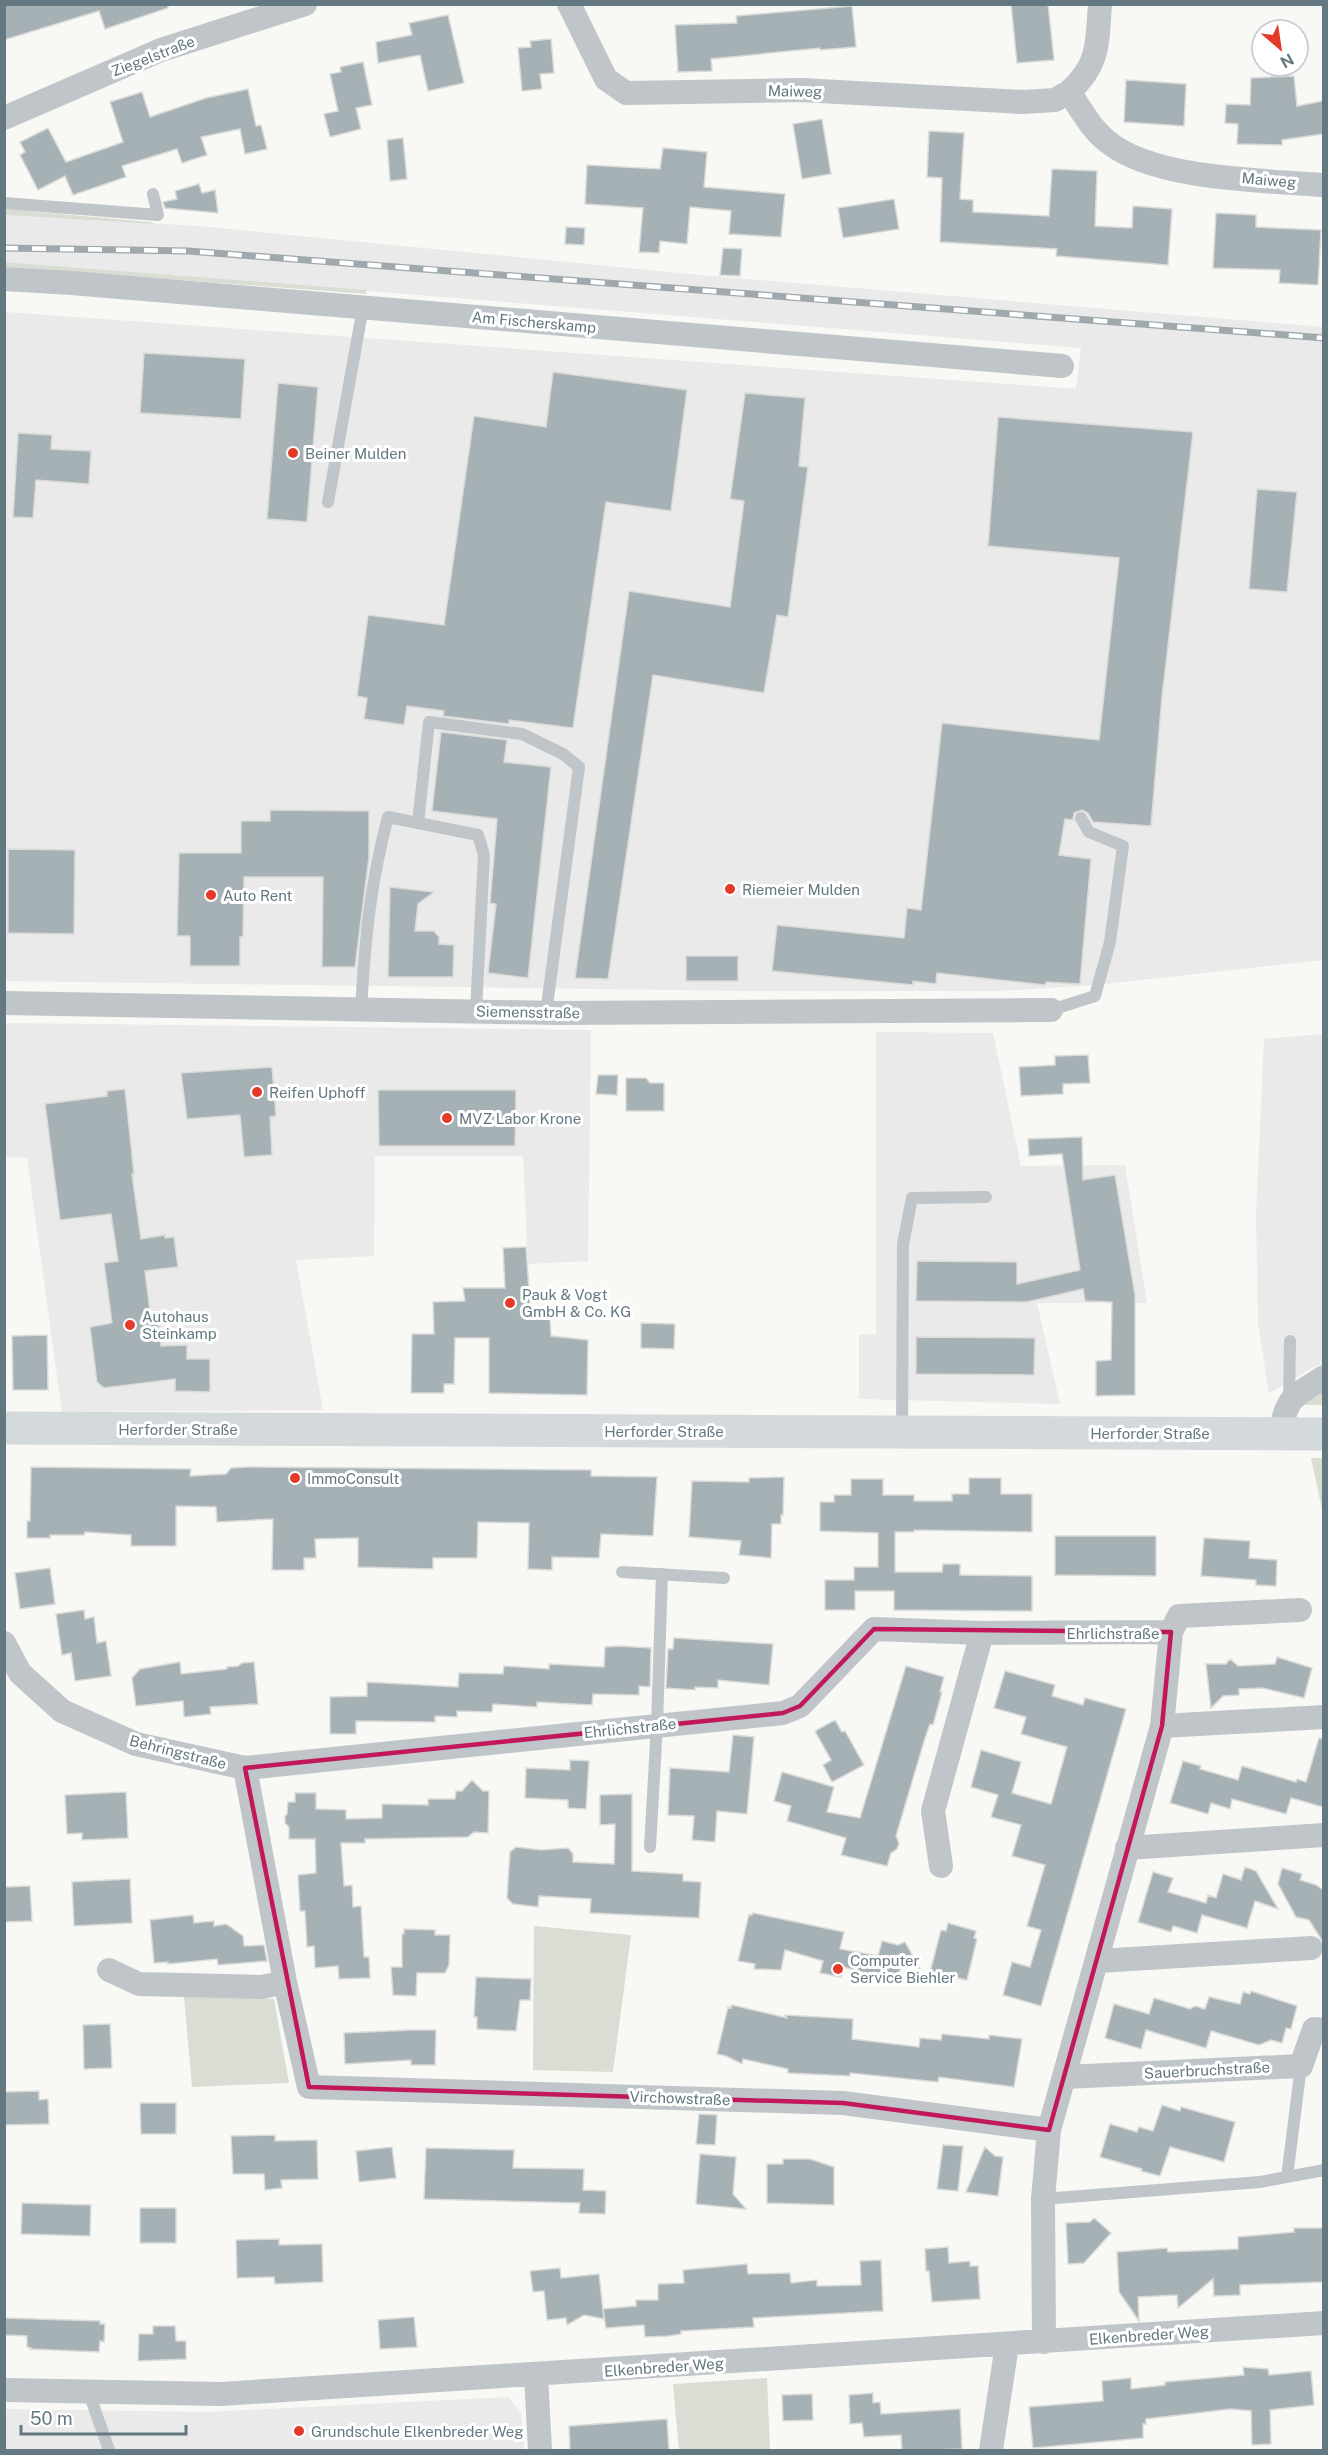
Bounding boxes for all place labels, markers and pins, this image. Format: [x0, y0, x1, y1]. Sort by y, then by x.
place label: Beiner Mulden [305, 445, 406, 462]
marker: Beiner Mulden [286, 446, 300, 460]
place label: Riemeier Mulden [742, 881, 860, 898]
marker: Riemeier Mulden [723, 882, 737, 896]
place label: Auto Rent [223, 887, 293, 904]
marker: Auto Rent [204, 888, 218, 902]
place label: Reifen Uphoff [269, 1084, 366, 1101]
marker: Reifen Uphoff [250, 1085, 264, 1099]
place label: MVZ Labor Krone [459, 1110, 581, 1127]
marker: MVZ Labor Krone [440, 1111, 454, 1125]
place label: Pauk & Vogt GmbH & Co. KG [522, 1286, 631, 1320]
marker: Pauk & Vogt GmbH & Co. KG [503, 1296, 517, 1310]
place label: Autohaus Steinkamp [142, 1308, 217, 1342]
marker: Autohaus Steinkamp [123, 1318, 137, 1332]
place label: ImmoConsult [307, 1470, 399, 1487]
marker: ImmoConsult [288, 1471, 302, 1485]
place label: Computer Service Biehler [850, 1952, 956, 1986]
marker: Computer Service Biehler [831, 1962, 845, 1976]
place label: Grundschule Elkenbreder Weg [311, 2423, 524, 2440]
marker: Grundschule Elkenbreder Weg [292, 2424, 306, 2438]

